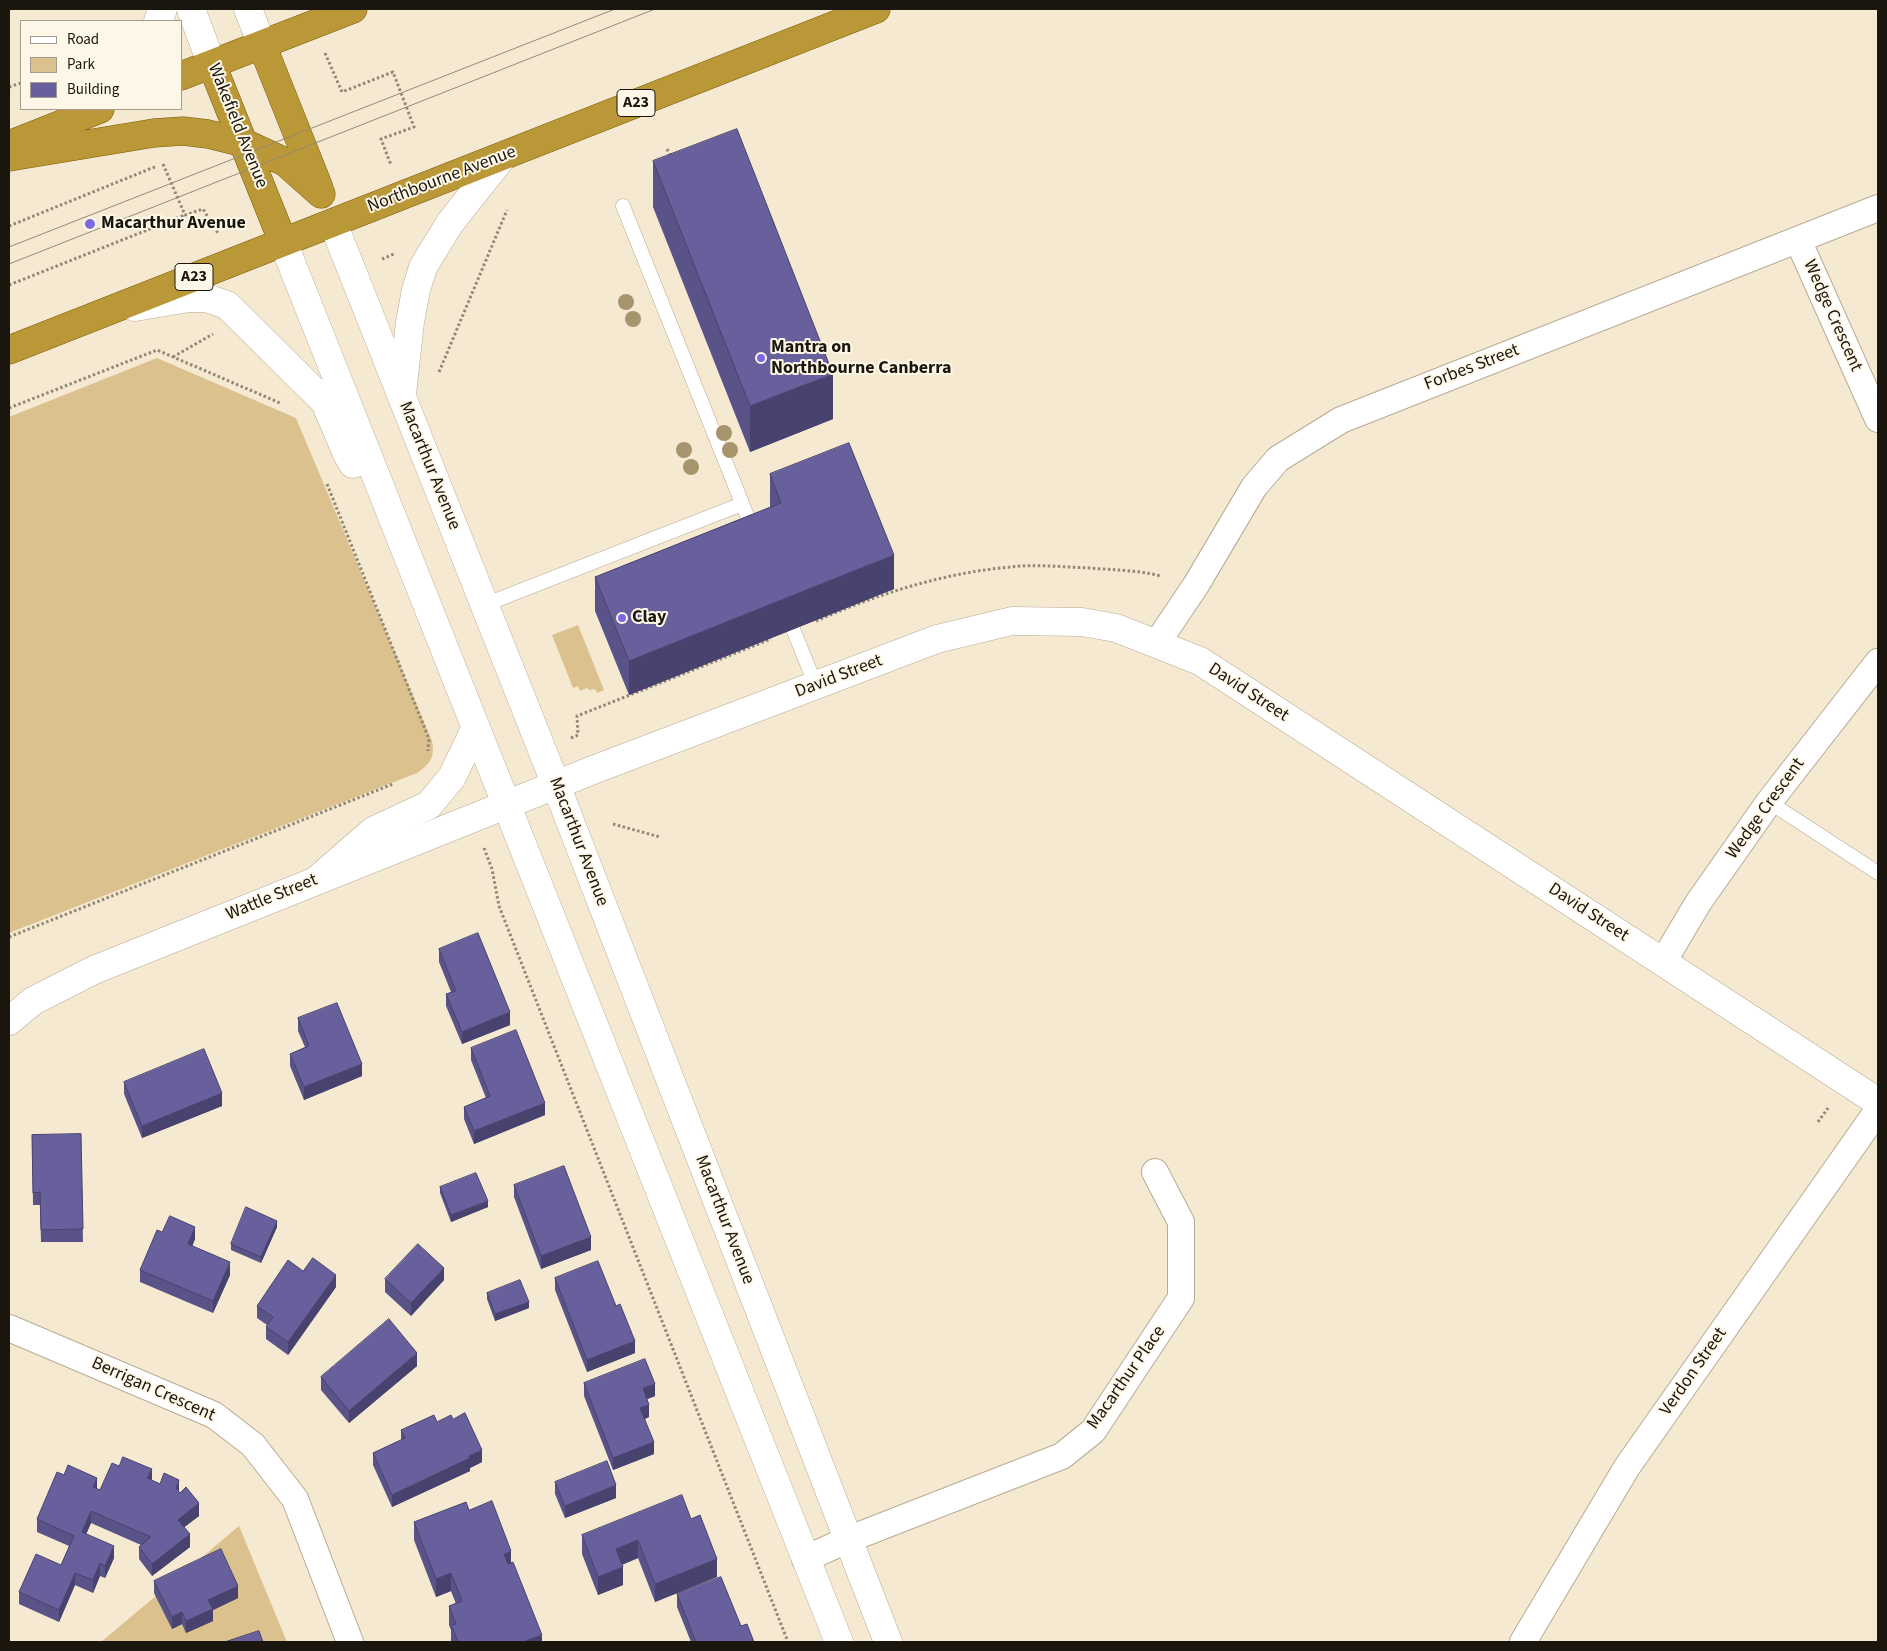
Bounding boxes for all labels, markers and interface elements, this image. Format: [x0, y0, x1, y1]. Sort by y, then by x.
legend [20, 20, 182, 110]
text: Road [67, 29, 99, 50]
text: Park [67, 54, 95, 75]
street label: Wakefield Avenue [202, 60, 272, 192]
text: Building [67, 79, 119, 100]
road number: A23 [617, 90, 655, 116]
street label: Northbourne Avenue [365, 142, 519, 218]
place label: Macarthur Avenue [101, 213, 246, 235]
marker: Macarthur Avenue [83, 217, 97, 231]
street label: Wedge Crescent [1798, 257, 1866, 375]
road number: A23 [175, 264, 213, 290]
place label: Mantra on Northbourne Canberra [771, 337, 951, 379]
street label: Forbes Street [1422, 340, 1522, 396]
marker: Mantra on Northbourne Canberra [755, 352, 767, 364]
street label: Macarthur Avenue [393, 399, 465, 533]
place label: Clay [632, 607, 666, 629]
marker: Clay [616, 612, 628, 624]
street label: David Street [792, 650, 886, 704]
street label: David Street [1204, 659, 1292, 727]
street label: Wedge Crescent [1722, 754, 1810, 864]
street label: Macarthur Avenue [543, 774, 613, 910]
street label: Wattle Street [223, 870, 321, 926]
street label: David Street [1544, 879, 1632, 947]
street label: Macarthur Avenue [689, 1152, 759, 1288]
street label: Macarthur Place [1083, 1322, 1171, 1434]
street label: Verdon Street [1656, 1324, 1732, 1420]
street label: Berrigan Crescent [88, 1353, 218, 1427]

